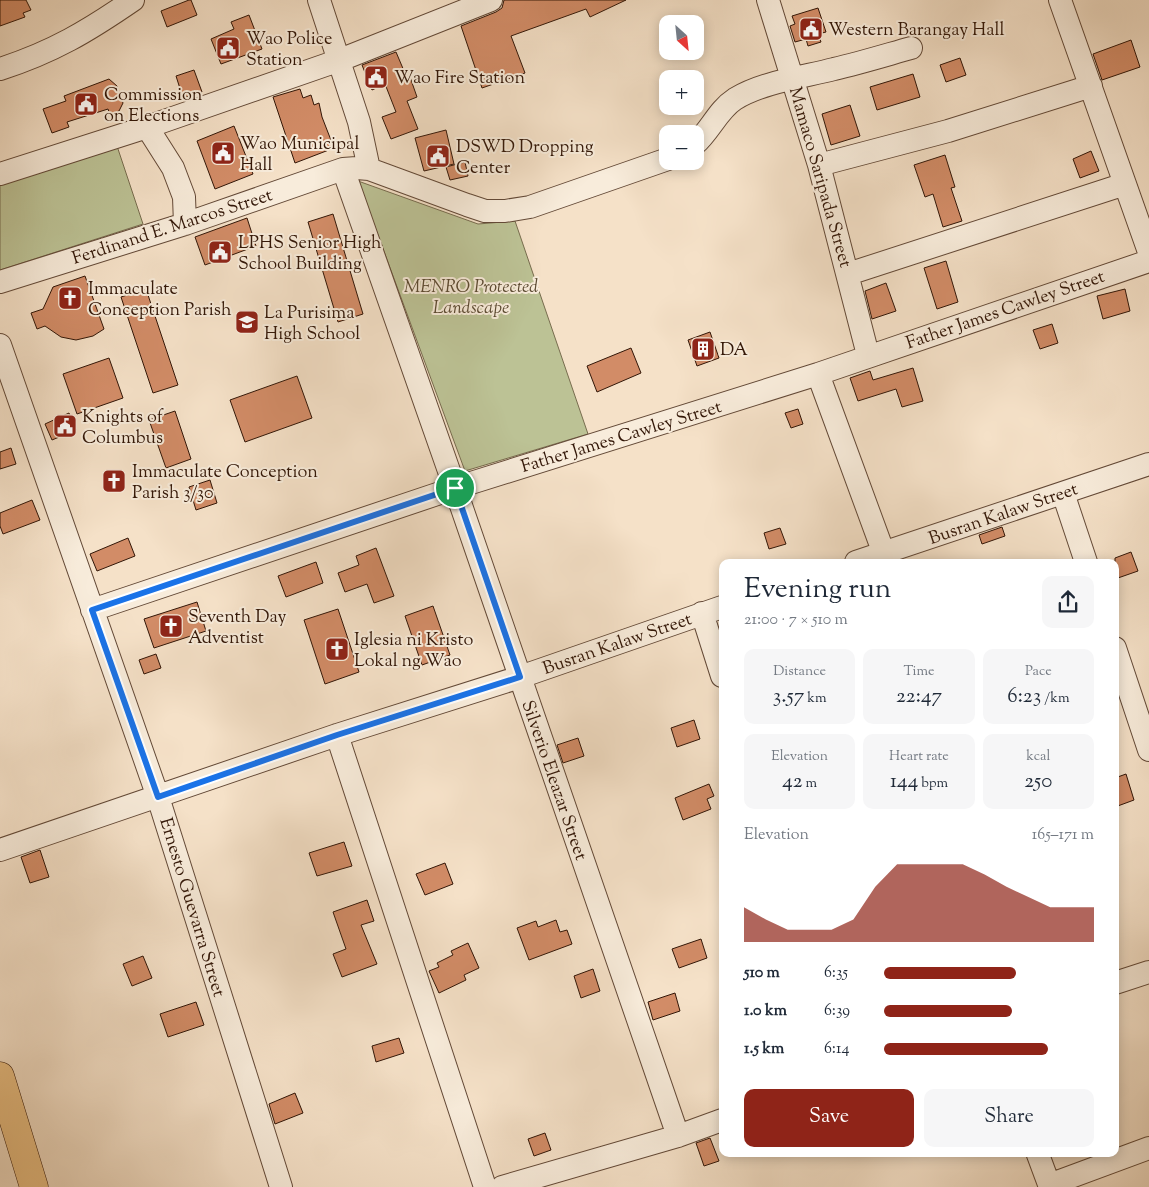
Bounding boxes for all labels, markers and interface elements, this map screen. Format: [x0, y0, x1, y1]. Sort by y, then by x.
north arrow [659, 15, 704, 60]
map controls [659, 15, 704, 170]
public building icon: Western Barangay Hall [798, 16, 824, 42]
place label: Western Barangay Hall [828, 18, 1005, 44]
place label: Wao Police Station [246, 27, 332, 74]
public building icon: Wao Police Station [215, 35, 241, 61]
public building icon: Wao Fire Station [363, 64, 389, 90]
place label: Wao Fire Station [394, 66, 525, 92]
button: + [659, 70, 704, 115]
place label: Commission on Elections [104, 83, 203, 130]
street label: Mamaco Saripada Street [781, 84, 857, 271]
public building icon: Commission on Elections [73, 91, 99, 117]
button: − [659, 125, 704, 170]
place label: Wao Municipal Hall [240, 132, 359, 179]
place label: DSWD Dropping Center [456, 135, 594, 182]
public building icon: Wao Municipal Hall [210, 140, 236, 166]
public building icon: DSWD Dropping Center [425, 143, 451, 169]
street label: Ferdinand E. Marcos Street [69, 183, 276, 273]
place label: LPHS Senior High School Building [238, 231, 382, 278]
public building icon: LPHS Senior High School Building [207, 239, 233, 265]
street label: Father James Cawley Street [903, 265, 1109, 357]
park label: MENRO Protected Landscape [404, 275, 538, 322]
place label: Immaculate Conception Parish [88, 277, 232, 324]
church icon: Immaculate Conception Parish [57, 285, 83, 311]
place label: La Purisima High School [264, 301, 360, 348]
school or university icon: La Purisima High School [234, 309, 260, 335]
building icon: DA [690, 336, 716, 362]
place label: DA [720, 338, 748, 364]
street label: Father James Cawley Street [518, 395, 725, 481]
place label: Knights of Columbus [82, 405, 164, 452]
public building icon: Knights of Columbus [52, 413, 78, 439]
place label: Immaculate Conception Parish 3/30 [132, 460, 318, 507]
pin [434, 467, 476, 509]
church icon: Immaculate Conception Parish 3/30 [101, 468, 127, 494]
icon: arrive [441, 474, 469, 502]
street label: Busran Kalaw Street [925, 477, 1082, 553]
text: Evening run [744, 570, 891, 610]
button: share [1042, 576, 1094, 628]
place label: Seventh Day Adventist [188, 605, 286, 652]
street label: Busran Kalaw Street [539, 607, 696, 683]
text: 21:00 · 7 × 510 m [744, 609, 848, 632]
church icon: Seventh Day Adventist [158, 613, 184, 639]
place label: Iglesia ni Kristo Lokal ng Wao [354, 628, 474, 675]
church icon: Iglesia ni Kristo Lokal ng Wao [324, 636, 350, 662]
text: Distance [773, 662, 826, 682]
text: Time [903, 662, 935, 682]
text: Pace [1025, 662, 1052, 682]
text: 3.57 [773, 682, 804, 712]
text: 22:47 [896, 682, 942, 712]
text: 6:23 [1007, 682, 1041, 712]
text: km [804, 689, 827, 709]
text: /km [1041, 689, 1069, 709]
street label: Silverio Eleazar Street [514, 697, 593, 864]
text: Elevation [771, 747, 828, 767]
text: Heart rate [889, 747, 949, 767]
text: kcal [1026, 747, 1050, 767]
text: 42 [782, 767, 803, 797]
text: 144 [890, 767, 918, 797]
text: 250 [1024, 767, 1052, 797]
text: m [803, 774, 817, 794]
text: bpm [918, 774, 948, 794]
street label: Ernesto Guevarra Street [151, 815, 231, 1000]
text: Elevation [744, 824, 809, 847]
text: 165–171 m [1032, 824, 1094, 847]
text: 510 m [744, 962, 780, 985]
text: 6:35 [824, 962, 848, 985]
text: 1.0 km [744, 1000, 787, 1023]
text: 6:39 [824, 1000, 850, 1023]
text: 1.5 km [744, 1038, 784, 1061]
text: 6:14 [824, 1038, 849, 1061]
button: Save [744, 1089, 914, 1147]
button: Share [924, 1089, 1094, 1147]

